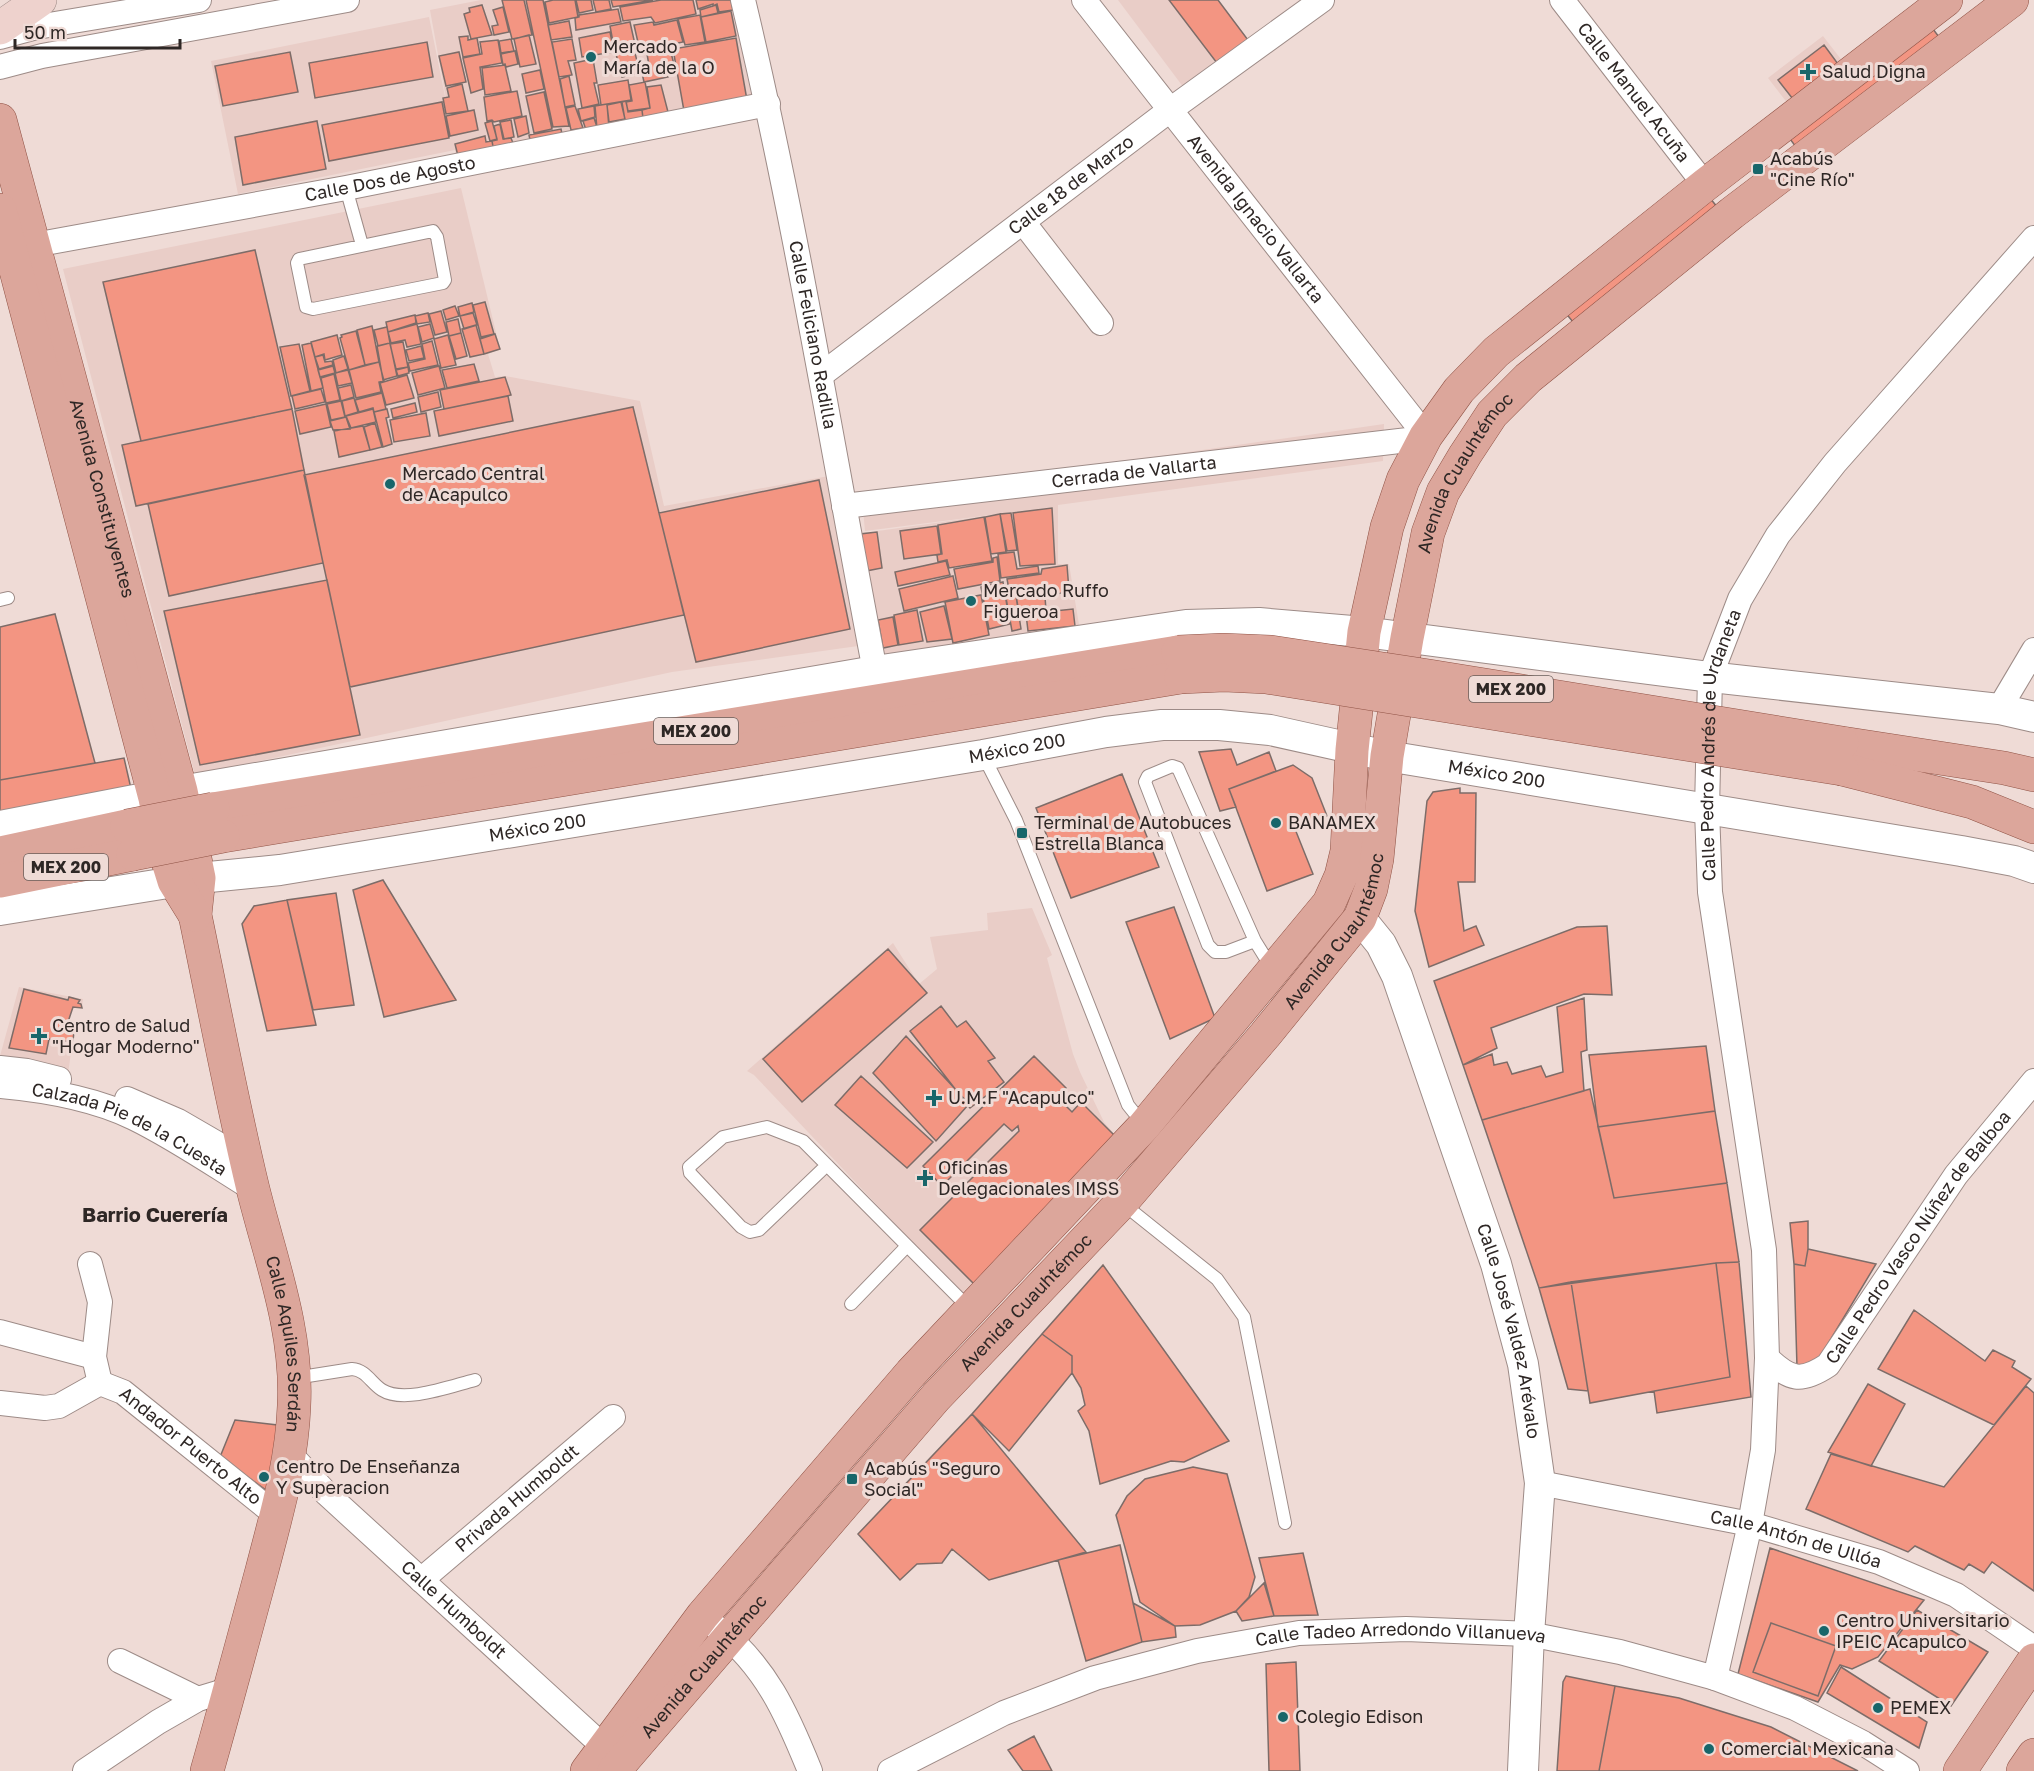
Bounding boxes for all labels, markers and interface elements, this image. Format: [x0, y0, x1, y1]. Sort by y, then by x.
scale bar [15, 12, 180, 50]
street label: Calle Manuel Acuña [1573, 18, 1695, 166]
text: 50 m [24, 21, 66, 43]
place label: Mercado María de la O [603, 35, 715, 78]
marker: Mercado María de la O [584, 50, 598, 64]
place label: Salud Digna [1822, 60, 1926, 82]
marker: Salud Digna [1799, 63, 1817, 81]
street label: Avenida Ignacio Vallarta [1183, 129, 1329, 307]
street label: Calle 18 de Marzo [1003, 130, 1138, 239]
place label: Acabús "Cine Río" [1770, 147, 1855, 190]
street label: Calle Dos de Agosto [303, 150, 477, 205]
marker: Acabús "Cine Río" [1751, 162, 1765, 176]
street label: Calle Feliciano Radilla [785, 239, 842, 431]
street label: Avenida Cuauhtémoc [1412, 387, 1517, 555]
street label: Avenida Constituyentes [66, 396, 140, 600]
street label: Cerrada de Vallarta [1050, 450, 1218, 492]
place label: Mercado Central de Acapulco [402, 462, 545, 505]
marker: Mercado Central de Acapulco [383, 477, 397, 491]
place label: Mercado Ruffo Figueroa [983, 579, 1109, 622]
marker: Mercado Ruffo Figueroa [964, 594, 978, 608]
street label: Calle Pedro Andrés de Urdaneta [1695, 606, 1745, 882]
road number: MEX 200 [1469, 676, 1553, 702]
road number: MEX 200 [654, 718, 738, 744]
street label: México 200 [967, 728, 1067, 767]
street label: México 200 [1446, 754, 1547, 792]
street label: México 200 [487, 808, 588, 846]
place label: Terminal de Autobuces Estrella Blanca [1034, 811, 1232, 854]
place label: BANAMEX [1288, 811, 1376, 833]
marker: BANAMEX [1269, 816, 1283, 830]
marker: Terminal de Autobuces Estrella Blanca [1015, 826, 1029, 840]
street label: Avenida Cuauhtémoc [1278, 852, 1388, 1013]
road number: MEX 200 [24, 854, 108, 880]
place label: Centro de Salud "Hogar Moderno" [52, 1014, 200, 1057]
marker: Centro de Salud "Hogar Moderno" [30, 1027, 48, 1045]
street label: Calzada Pie de la Cuesta [30, 1078, 231, 1180]
place label: U.M.F "Acapulco" [948, 1086, 1095, 1108]
marker: U.M.F "Acapulco" [925, 1089, 943, 1107]
street label: Calle Pedro Vasco Núñez de Balboa [1820, 1106, 2015, 1368]
place label: Oficinas Delegacionales IMSS [938, 1156, 1119, 1199]
marker: Oficinas Delegacionales IMSS [916, 1169, 934, 1187]
district label: Barrio Cuerería [82, 1202, 228, 1226]
street label: Calle José Valdez Arévalo [1473, 1220, 1546, 1440]
street label: Avenida Cuauhtémoc [955, 1228, 1096, 1375]
street label: Calle Aquiles Serdán [262, 1253, 306, 1433]
street label: Andador Puerto Alto [115, 1382, 266, 1509]
street label: Privada Humboldt [450, 1439, 583, 1556]
place label: Centro De Enseñanza Y Superacion [276, 1455, 460, 1498]
place label: Acabús "Seguro Social" [864, 1457, 1000, 1500]
marker: Centro De Enseñanza Y Superacion [257, 1470, 271, 1484]
marker: Acabús "Seguro Social" [845, 1472, 859, 1486]
street label: Calle Antón de Ullóa [1708, 1504, 1884, 1572]
street label: Calle Humboldt [397, 1555, 512, 1663]
street label: Avenida Cuauhtémoc [636, 1589, 771, 1742]
place label: Centro Universitario IPEIC Acapulco [1836, 1609, 2010, 1652]
street label: Calle Tadeo Arredondo Villanueva [1253, 1617, 1548, 1651]
marker: Centro Universitario IPEIC Acapulco [1817, 1624, 1831, 1638]
place label: PEMEX [1890, 1696, 1951, 1718]
marker: PEMEX [1871, 1701, 1885, 1715]
place label: Colegio Edison [1295, 1705, 1423, 1727]
marker: Colegio Edison [1276, 1710, 1290, 1724]
place label: Comercial Mexicana [1721, 1737, 1894, 1759]
marker: Comercial Mexicana [1702, 1742, 1716, 1756]

